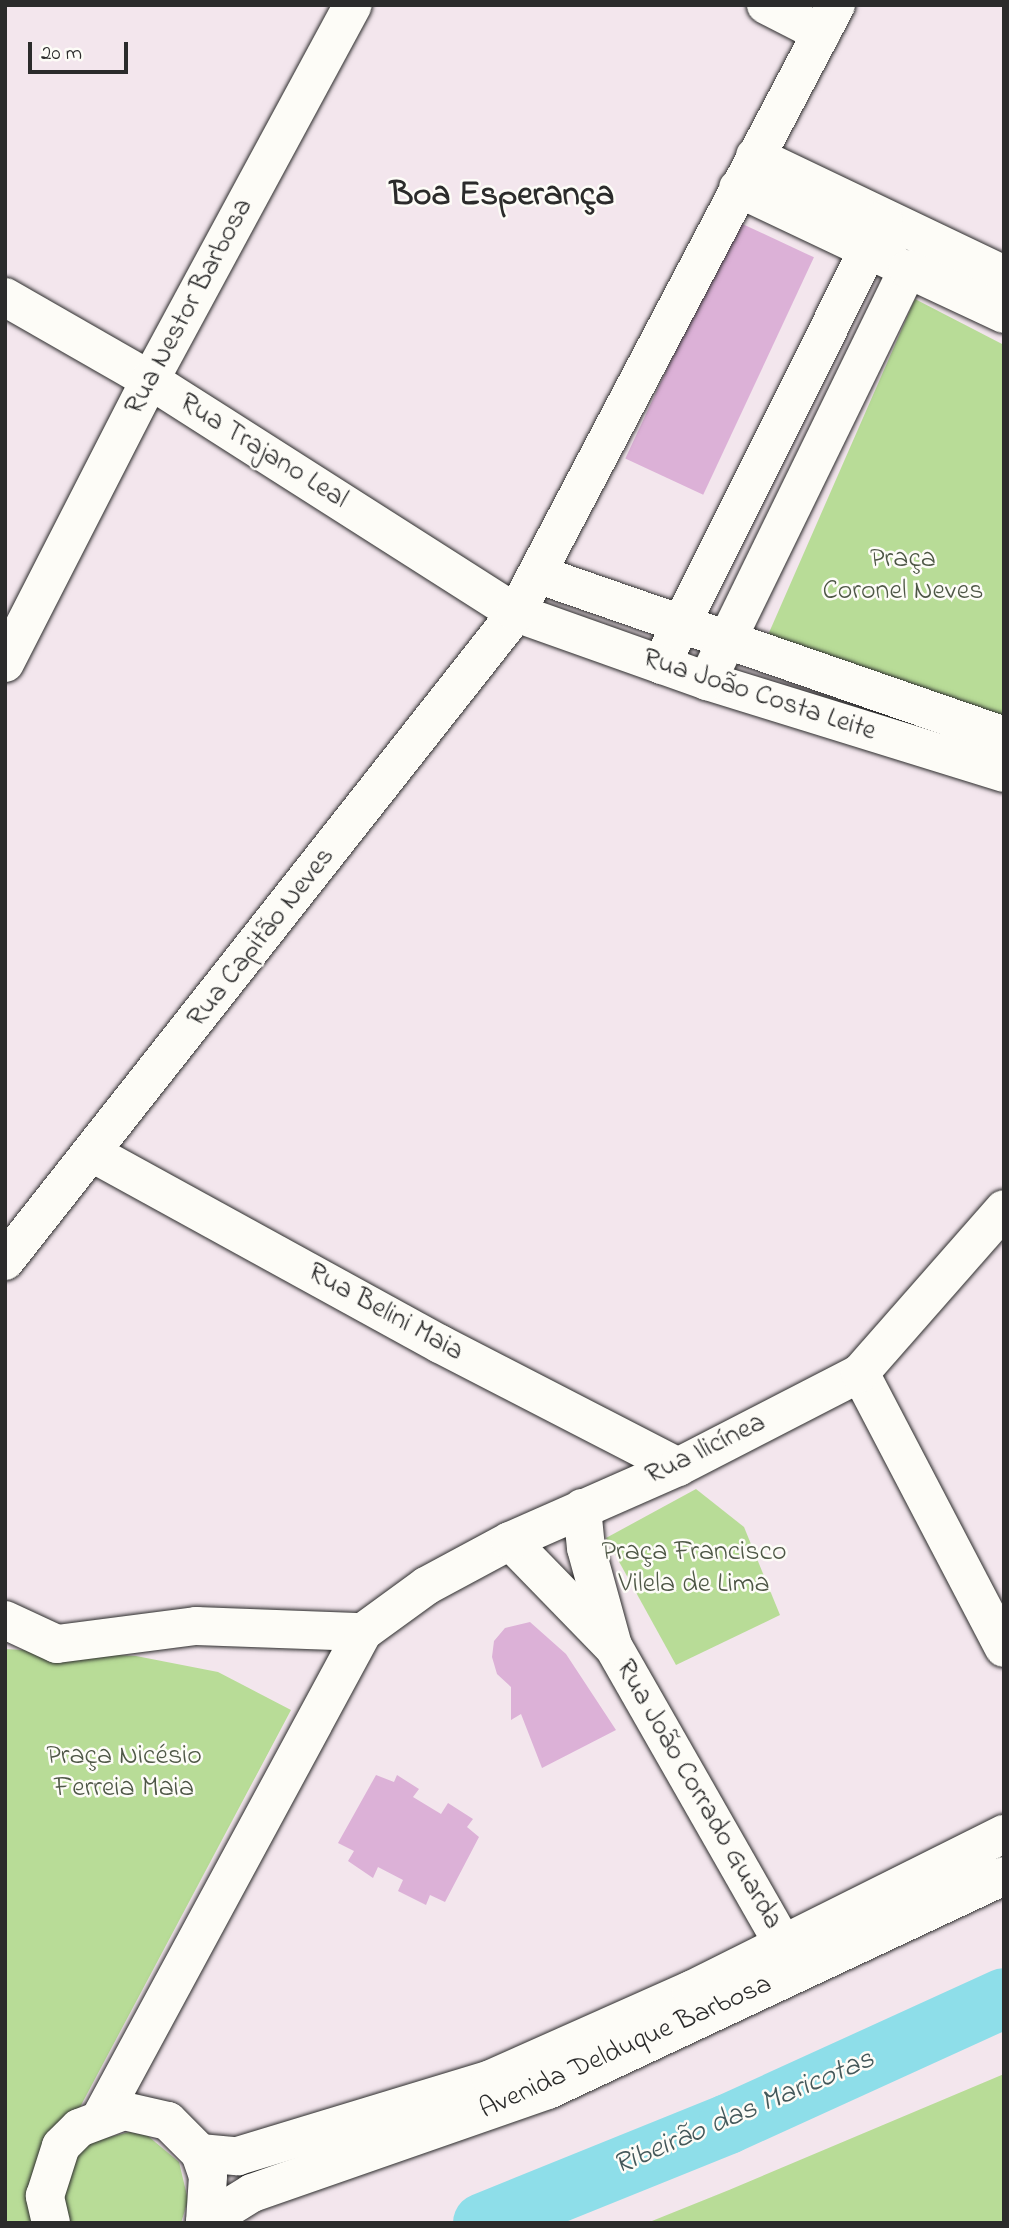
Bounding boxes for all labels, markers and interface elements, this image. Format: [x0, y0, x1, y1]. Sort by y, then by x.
scale bar [32, 28, 131, 72]
text: 20 m [41, 39, 82, 69]
district label: Boa Esperança [390, 175, 614, 217]
street label: Rua Nestor Barbosa [119, 193, 261, 421]
street label: Rua Trajano Leal [173, 387, 353, 517]
park label: Praça Coronel Neves [822, 543, 984, 609]
street label: Rua João Costa Leite [638, 642, 880, 750]
street label: Rua Capitão Neves [181, 841, 343, 1035]
street label: Rua Belini Maia [301, 1256, 469, 1370]
street label: Rua Ilicínea [641, 1407, 771, 1493]
park label: Praça Francisco Vilela de Lima [601, 1536, 787, 1602]
street label: Rua João Corrado Guarda [607, 1654, 789, 1936]
park label: Praça Nicésio Ferreia Maia [46, 1740, 202, 1806]
street label: Avenida Delduque Barbosa [475, 1968, 777, 2128]
water label: Ribeirão das Maricotas [608, 2042, 880, 2184]

